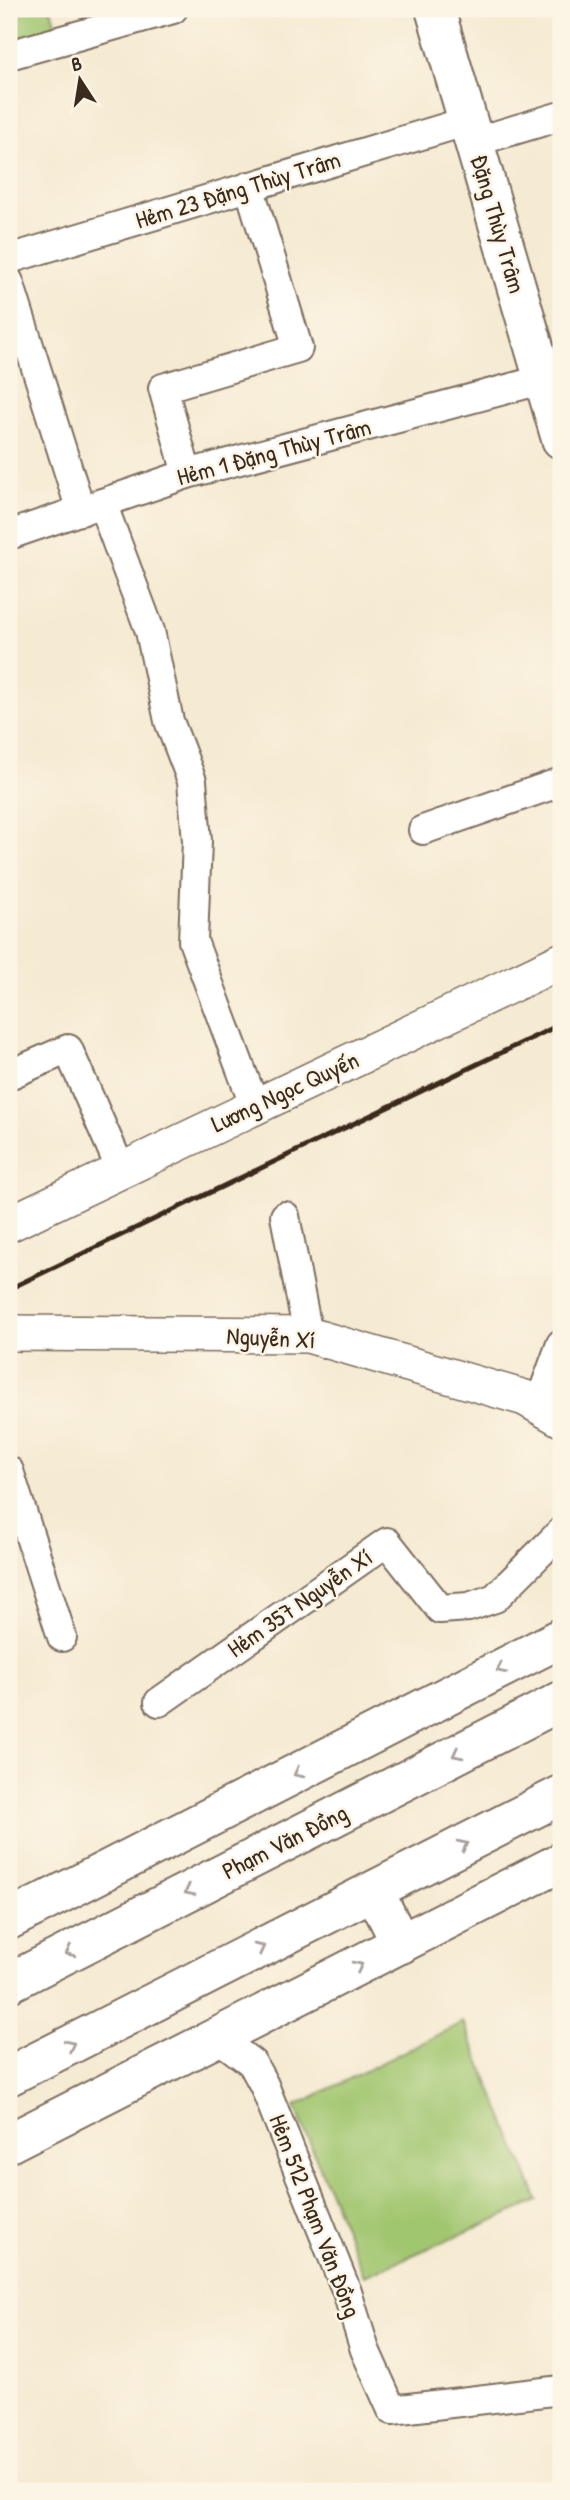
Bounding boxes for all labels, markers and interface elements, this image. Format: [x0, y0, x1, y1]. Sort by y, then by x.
north arrow [46, 46, 116, 116]
text: B [69, 50, 84, 77]
street label: Hẻm 23 Đặng Thùy Trâm [131, 143, 344, 235]
street label: Đặng Thùy Trâm [464, 151, 534, 297]
street label: Hẻm 1 Đặng Thùy Trâm [173, 410, 374, 492]
street label: Lương Ngọc Quyến [206, 1043, 363, 1139]
street label: Nguyễn Xí [226, 1319, 316, 1355]
street label: Hẻm 357 Nguyễn Xí [221, 1540, 378, 1664]
one-way arrow [495, 1661, 508, 1675]
one-way arrow [452, 1746, 464, 1760]
one-way arrow [293, 1764, 305, 1778]
street label: Phạm Văn Đồng [216, 1796, 353, 1886]
one-way arrow [456, 1840, 468, 1854]
one-way arrow [184, 1883, 196, 1897]
one-way arrow [65, 1943, 77, 1957]
one-way arrow [253, 1943, 265, 1957]
one-way arrow [351, 1960, 363, 1974]
one-way arrow [63, 2040, 75, 2054]
street label: Hẻm 512 Phạm Văn Đồng [263, 2110, 369, 2322]

